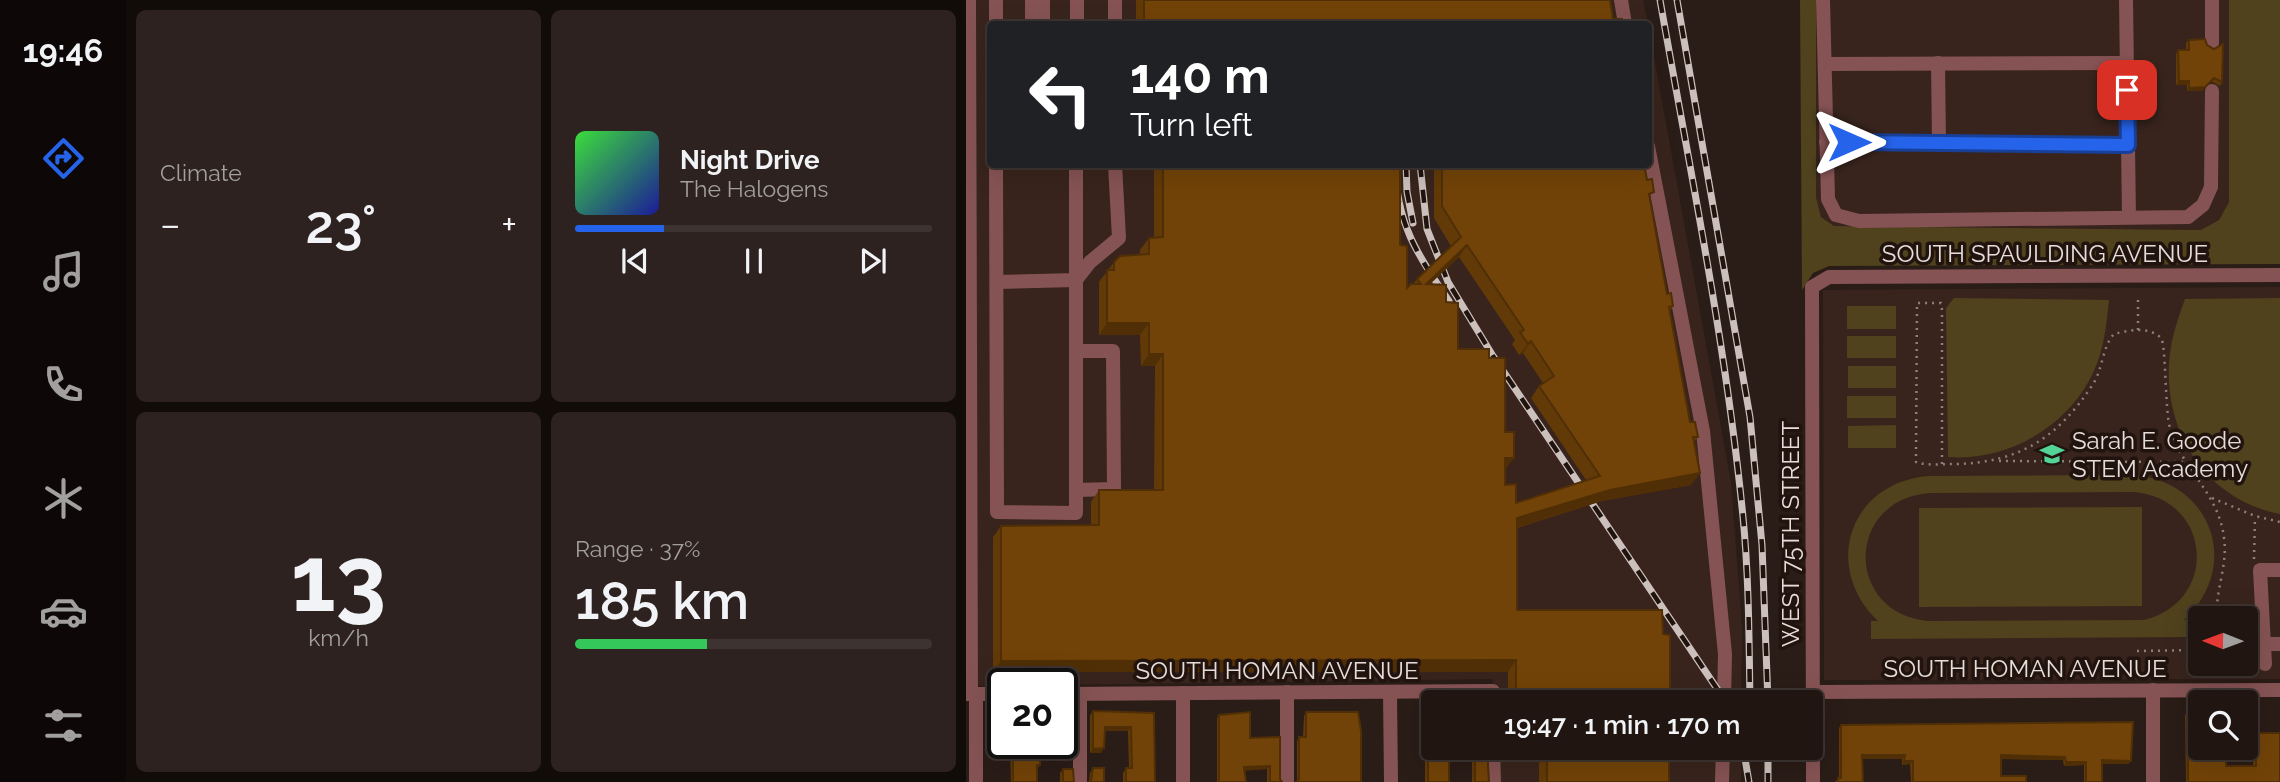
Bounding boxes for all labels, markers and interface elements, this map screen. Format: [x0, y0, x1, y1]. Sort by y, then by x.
text: 19:46 [23, 32, 103, 69]
text: 140 m [1130, 47, 1270, 104]
icon: left [1015, 49, 1106, 140]
pin [2097, 60, 2157, 120]
icon: arrive [2108, 71, 2146, 109]
position arrow [1812, 105, 1886, 179]
text: Turn left [1130, 106, 1252, 143]
icon: directions [39, 134, 88, 183]
text: Night Drive [680, 145, 819, 175]
text: Climate [160, 159, 242, 186]
text: The Halogens [680, 175, 828, 202]
text: 23° [306, 194, 376, 255]
text: − [160, 202, 180, 247]
text: + [501, 202, 517, 247]
street label: SOUTH SPAULDING AVENUE [1882, 239, 2208, 268]
icon: previous [616, 242, 654, 280]
icon: pause [735, 242, 773, 280]
icon: next [854, 242, 892, 280]
icon: music [39, 247, 88, 296]
icon: phone [39, 360, 88, 409]
street label: WEST 75TH STREET [1776, 421, 1805, 647]
place label: Sarah E. Goode STEM Academy [2072, 426, 2248, 483]
school or university icon: Sarah E. Goode STEM Academy [2038, 440, 2066, 468]
icon: climate [39, 474, 88, 523]
text: 13 [291, 525, 386, 632]
text: Range · 37% [575, 535, 700, 562]
text: 185 km [575, 570, 749, 631]
icon: car [39, 587, 88, 636]
north arrow [2188, 606, 2258, 676]
map controls [2188, 606, 2258, 760]
text: km/h [308, 624, 369, 651]
street label: SOUTH HOMAN AVENUE [1883, 654, 2167, 683]
street label: SOUTH HOMAN AVENUE [1135, 656, 1419, 685]
speed limit sign: 20 [987, 668, 1078, 759]
button: search [2188, 690, 2258, 760]
icon: filters [39, 701, 88, 750]
text: 19:47 · 1 min · 170 m [1504, 710, 1740, 740]

